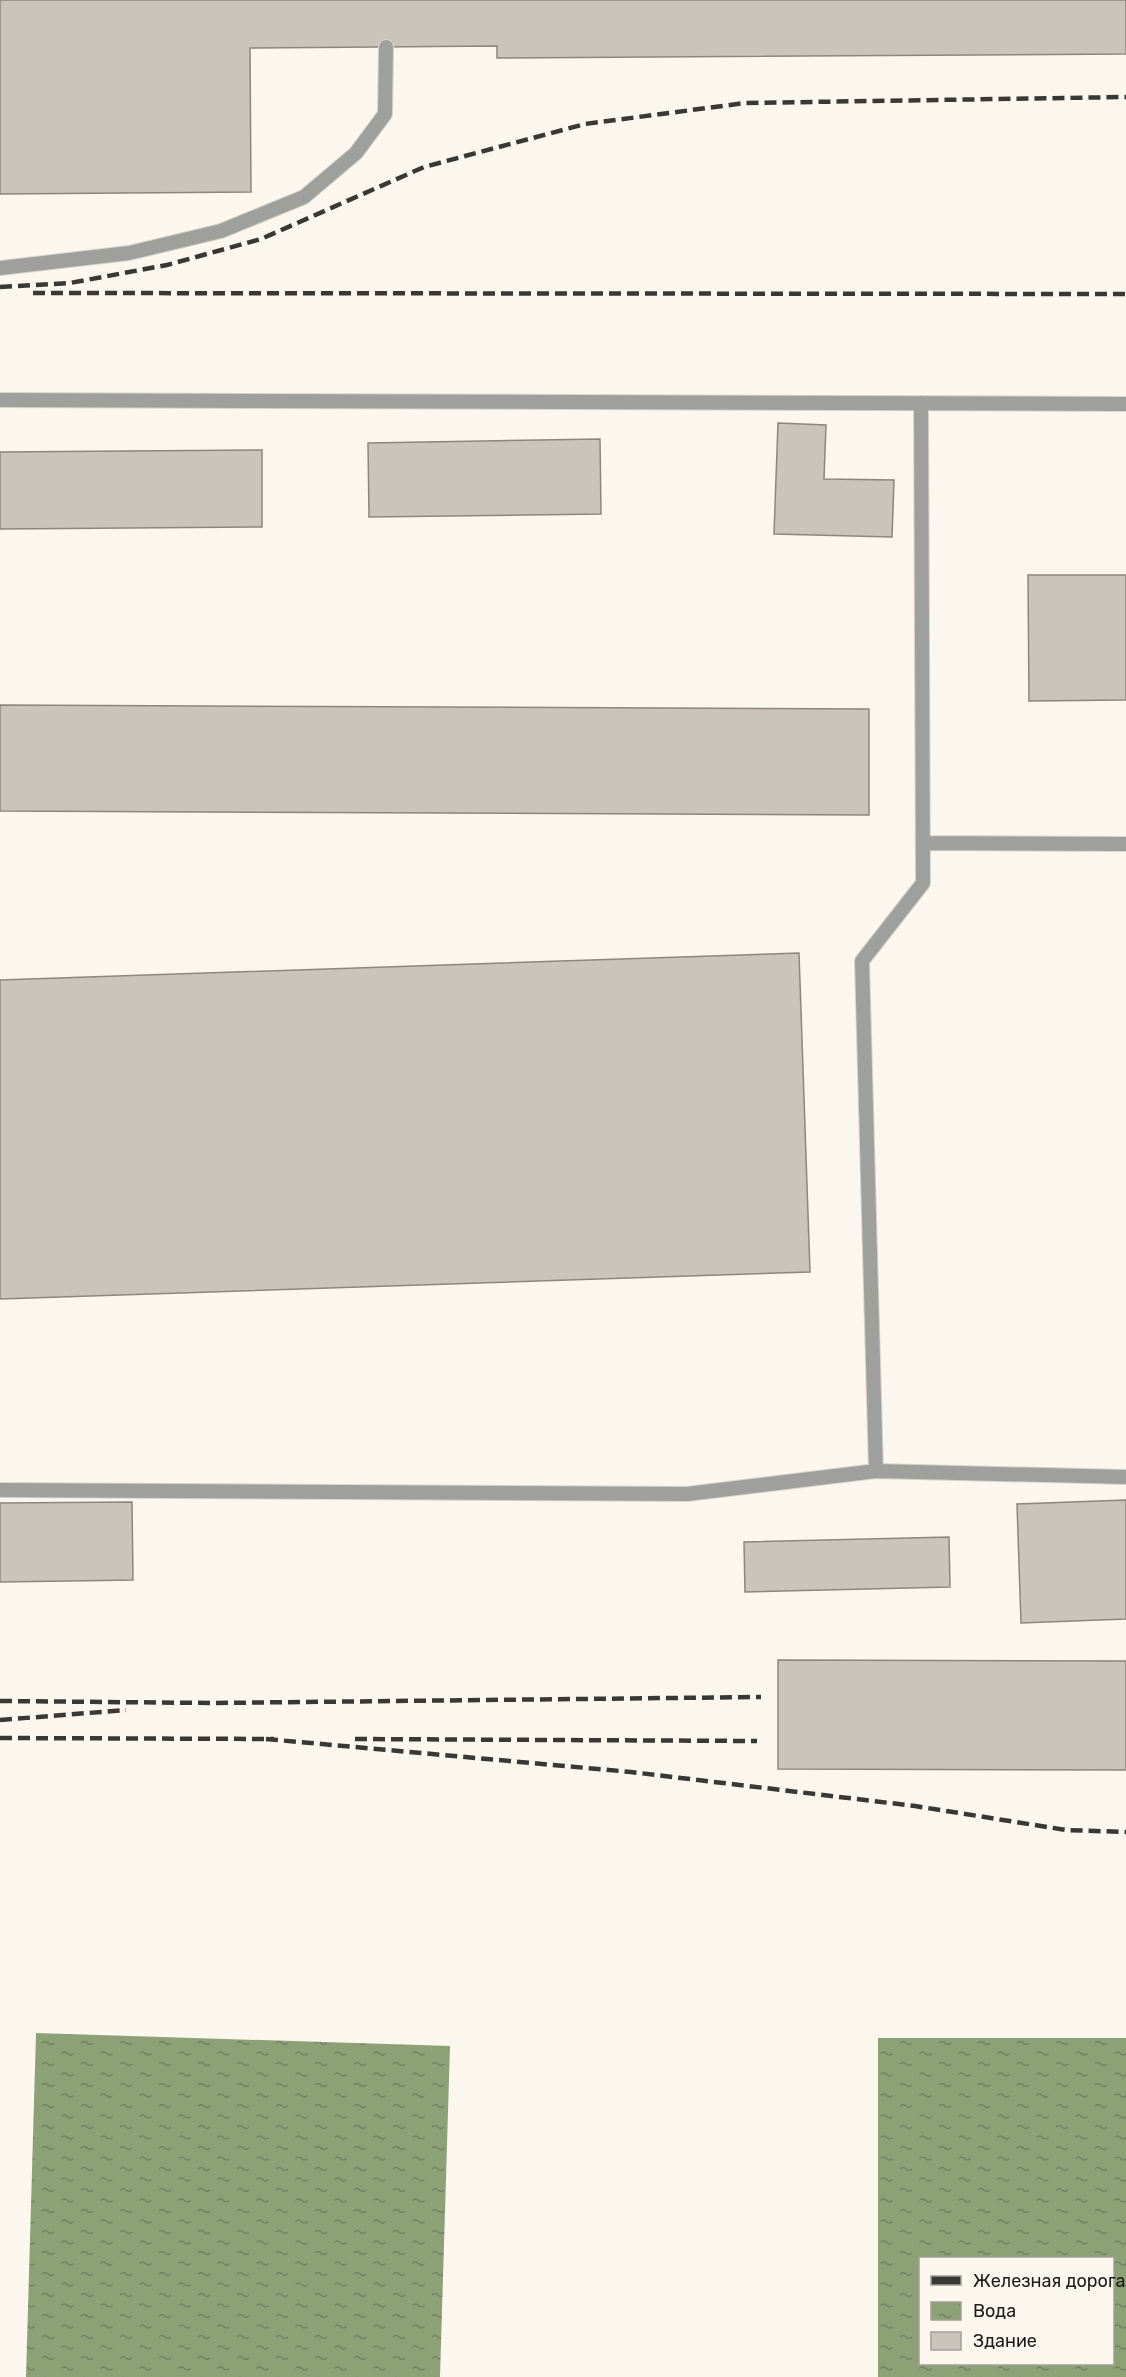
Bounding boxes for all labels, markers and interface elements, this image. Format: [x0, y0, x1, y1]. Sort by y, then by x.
legend [919, 2257, 1114, 2365]
text: Железная дорога [973, 2270, 1126, 2292]
text: Вода [973, 2300, 1016, 2322]
text: Здание [973, 2330, 1037, 2352]

